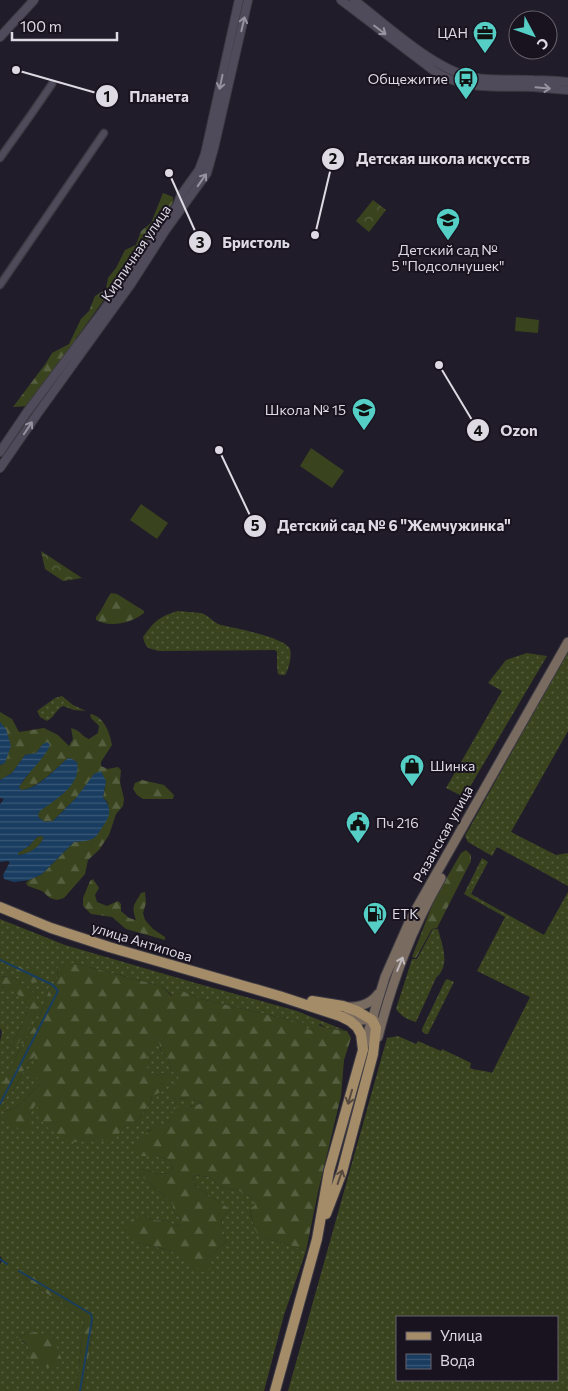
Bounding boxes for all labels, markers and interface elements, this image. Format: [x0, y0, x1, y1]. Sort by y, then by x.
scale bar [12, 10, 118, 42]
north arrow [508, 10, 558, 60]
one-way arrow [239, 16, 248, 32]
text: 100 m [20, 17, 62, 35]
office icon: ЦАН [472, 20, 498, 54]
one-way arrow [373, 24, 386, 35]
place label: ЦАН [437, 24, 468, 41]
text: С [534, 35, 553, 53]
bus stop icon: Общежитие [453, 66, 479, 100]
place label: Общежитие [368, 70, 448, 87]
one-way arrow [216, 73, 225, 89]
callout: Планета [94, 81, 199, 111]
one-way arrow [534, 83, 550, 93]
text: 1 [104, 87, 110, 105]
text: Планета [129, 87, 189, 105]
callout: Детская школа искусств [321, 144, 539, 174]
text: 2 [329, 149, 337, 167]
text: Детская школа искусств [356, 149, 530, 167]
one-way arrow [197, 174, 207, 188]
street label: Кирпичная улица [97, 201, 174, 304]
school or university icon: Детский сад № 5 "Подсолнушек" [435, 207, 461, 241]
callout: Бристоль [187, 227, 300, 257]
text: 3 [196, 233, 205, 251]
text: Бристоль [222, 233, 290, 251]
place label: Детский сад № 5 "Подсолнушек" [391, 241, 505, 274]
school or university icon: Школа № 15 [351, 397, 377, 431]
place label: Школа № 15 [265, 401, 346, 418]
callout: Ozon [466, 415, 548, 445]
one-way arrow [23, 421, 33, 435]
text: 4 [473, 421, 483, 439]
text: Ozon [500, 421, 538, 439]
callout: Детский сад № 6 "Жемчужинка" [242, 511, 521, 541]
text: 5 [251, 516, 260, 534]
text: Детский сад № 6 "Жемчужинка" [277, 516, 511, 534]
shop icon: Шинка [399, 753, 425, 787]
place label: Шинка [430, 757, 475, 774]
street label: Рязанская улица [409, 782, 476, 885]
public building icon: Пч 216 [345, 810, 371, 844]
place label: Пч 216 [376, 814, 419, 831]
fuel station icon: ЕТК [362, 901, 388, 935]
place label: ЕТК [392, 905, 419, 922]
street label: улица Антипова [90, 918, 194, 965]
one-way arrow [396, 957, 405, 972]
one-way arrow [345, 1088, 355, 1104]
one-way arrow [336, 1170, 345, 1185]
legend [396, 1316, 558, 1381]
text: Улица [440, 1326, 482, 1344]
text: Вода [440, 1351, 475, 1369]

